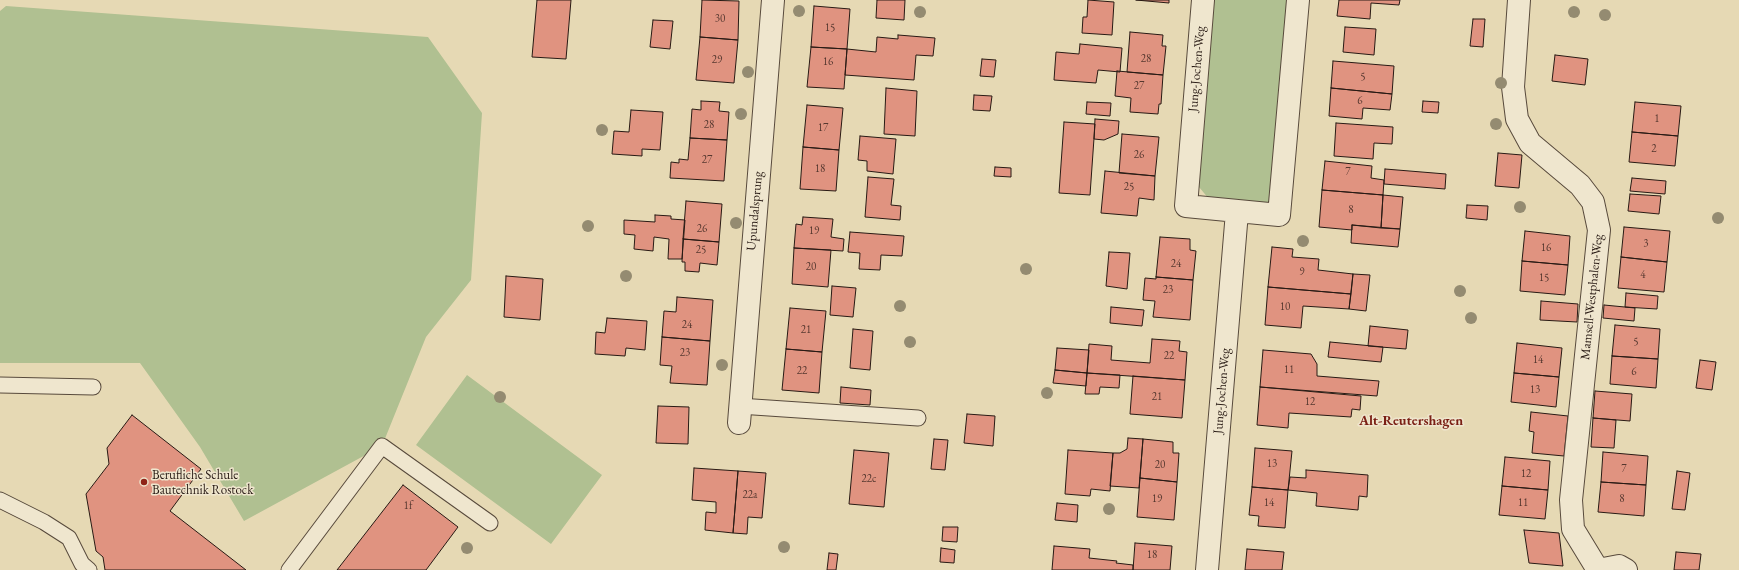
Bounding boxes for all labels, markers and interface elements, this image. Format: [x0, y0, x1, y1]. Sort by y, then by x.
house number: 30 [715, 12, 725, 26]
house number: 15 [825, 21, 835, 35]
street label: Jung-Jochen-Weg [1185, 25, 1209, 113]
house number: 28 [1141, 52, 1151, 66]
house number: 29 [712, 53, 722, 67]
house number: 16 [823, 55, 833, 69]
house number: 5 [1360, 70, 1366, 84]
house number: 27 [1134, 79, 1144, 93]
house number: 6 [1357, 94, 1363, 108]
house number: 1 [1654, 112, 1660, 126]
house number: 28 [704, 118, 714, 132]
house number: 17 [818, 121, 828, 135]
house number: 2 [1651, 142, 1657, 156]
house number: 26 [1134, 148, 1144, 162]
house number: 27 [702, 153, 712, 167]
house number: 18 [815, 162, 825, 176]
house number: 7 [1345, 165, 1351, 179]
street label: Upundalsprung [744, 171, 766, 251]
house number: 25 [1124, 180, 1134, 194]
house number: 8 [1348, 203, 1354, 217]
house number: 26 [697, 222, 707, 236]
house number: 19 [809, 224, 819, 238]
street label: Mamsell-Westphalen-Weg [1578, 233, 1606, 361]
house number: 3 [1643, 237, 1649, 251]
house number: 16 [1541, 241, 1551, 255]
house number: 25 [696, 243, 706, 257]
house number: 24 [1171, 257, 1181, 271]
house number: 20 [806, 260, 816, 274]
house number: 9 [1299, 265, 1305, 279]
house number: 4 [1640, 268, 1646, 282]
house number: 15 [1539, 271, 1549, 285]
house number: 23 [1163, 283, 1173, 297]
house number: 10 [1280, 300, 1290, 314]
house number: 24 [682, 318, 692, 332]
house number: 21 [801, 323, 811, 337]
house number: 5 [1633, 335, 1639, 349]
house number: 23 [680, 346, 690, 360]
street label: Jung-Jochen-Weg [1210, 347, 1234, 435]
house number: 22 [1164, 349, 1174, 363]
house number: 14 [1533, 353, 1543, 367]
house number: 11 [1284, 363, 1294, 377]
house number: 22 [797, 364, 807, 378]
house number: 6 [1631, 365, 1637, 379]
house number: 13 [1530, 383, 1540, 397]
house number: 21 [1152, 390, 1162, 404]
house number: 12 [1305, 395, 1315, 409]
district label: Alt-Reutershagen [1359, 413, 1463, 429]
house number: 13 [1267, 457, 1277, 471]
house number: 20 [1155, 458, 1165, 472]
house number: 7 [1621, 462, 1627, 476]
place label: Berufliche Schule Bautechnik Rostock [152, 467, 253, 498]
house number: 12 [1521, 467, 1531, 481]
house number: 22c [861, 472, 877, 486]
marker: Berufliche Schule Bautechnik Rostock [139, 477, 149, 487]
house number: 22a [743, 488, 757, 502]
house number: 19 [1152, 492, 1162, 506]
house number: 8 [1619, 492, 1625, 506]
house number: 14 [1264, 496, 1274, 510]
house number: 11 [1518, 496, 1528, 510]
house number: 1f [404, 499, 412, 513]
house number: 18 [1147, 548, 1157, 562]

